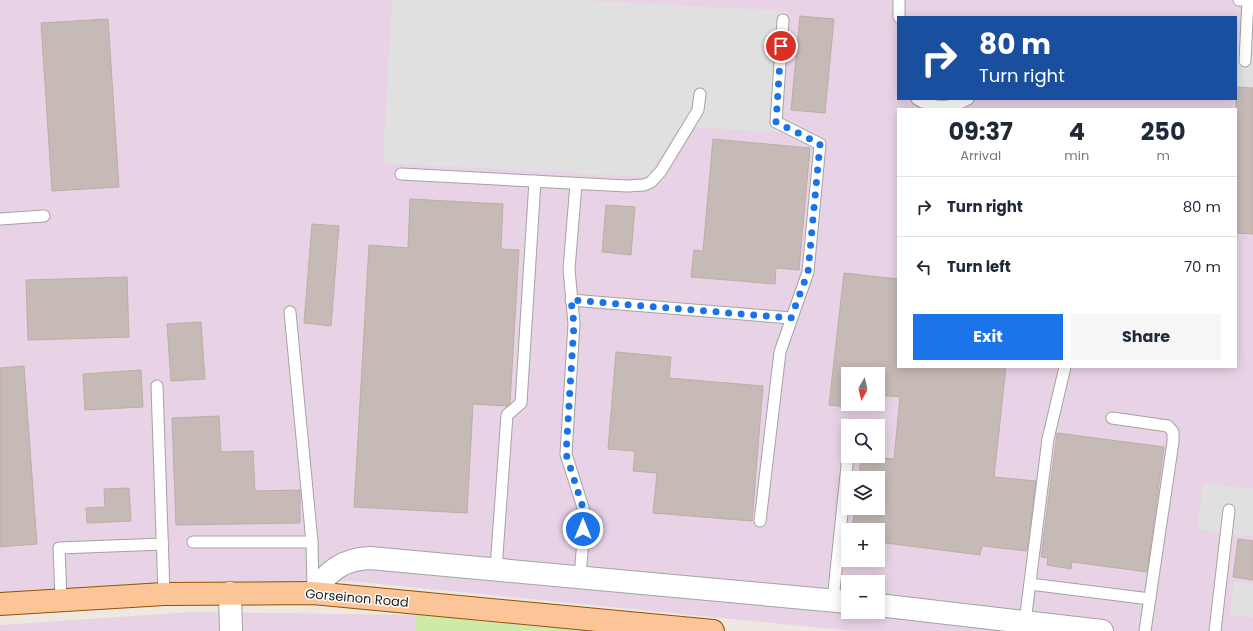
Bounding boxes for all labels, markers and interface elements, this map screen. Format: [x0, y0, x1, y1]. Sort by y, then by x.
text: 80 m [979, 25, 1051, 64]
pin [764, 29, 798, 63]
icon: right [913, 32, 965, 84]
icon: arrive [770, 35, 792, 57]
text: Turn right [979, 63, 1065, 88]
text: 09:37 [948, 115, 1013, 148]
text: 4 [1069, 115, 1085, 148]
text: 250 [1141, 115, 1186, 148]
text: Arrival [960, 146, 1001, 165]
text: min [1064, 146, 1089, 165]
text: m [1156, 146, 1170, 165]
icon: right [913, 196, 935, 218]
text: Turn right [947, 196, 1023, 217]
text: 80 m [1183, 196, 1221, 217]
icon: left [913, 256, 935, 278]
text: Turn left [947, 256, 1011, 277]
text: 70 m [1184, 256, 1221, 277]
button: Exit [913, 314, 1063, 360]
button: Share [1071, 314, 1221, 360]
north arrow [841, 367, 885, 411]
map controls [841, 367, 885, 619]
button: search [841, 419, 885, 463]
button: layers [841, 471, 885, 515]
position arrow [562, 508, 604, 550]
button: + [841, 523, 885, 567]
button: − [841, 575, 885, 619]
street label: Gorseinon Road [305, 584, 409, 612]

